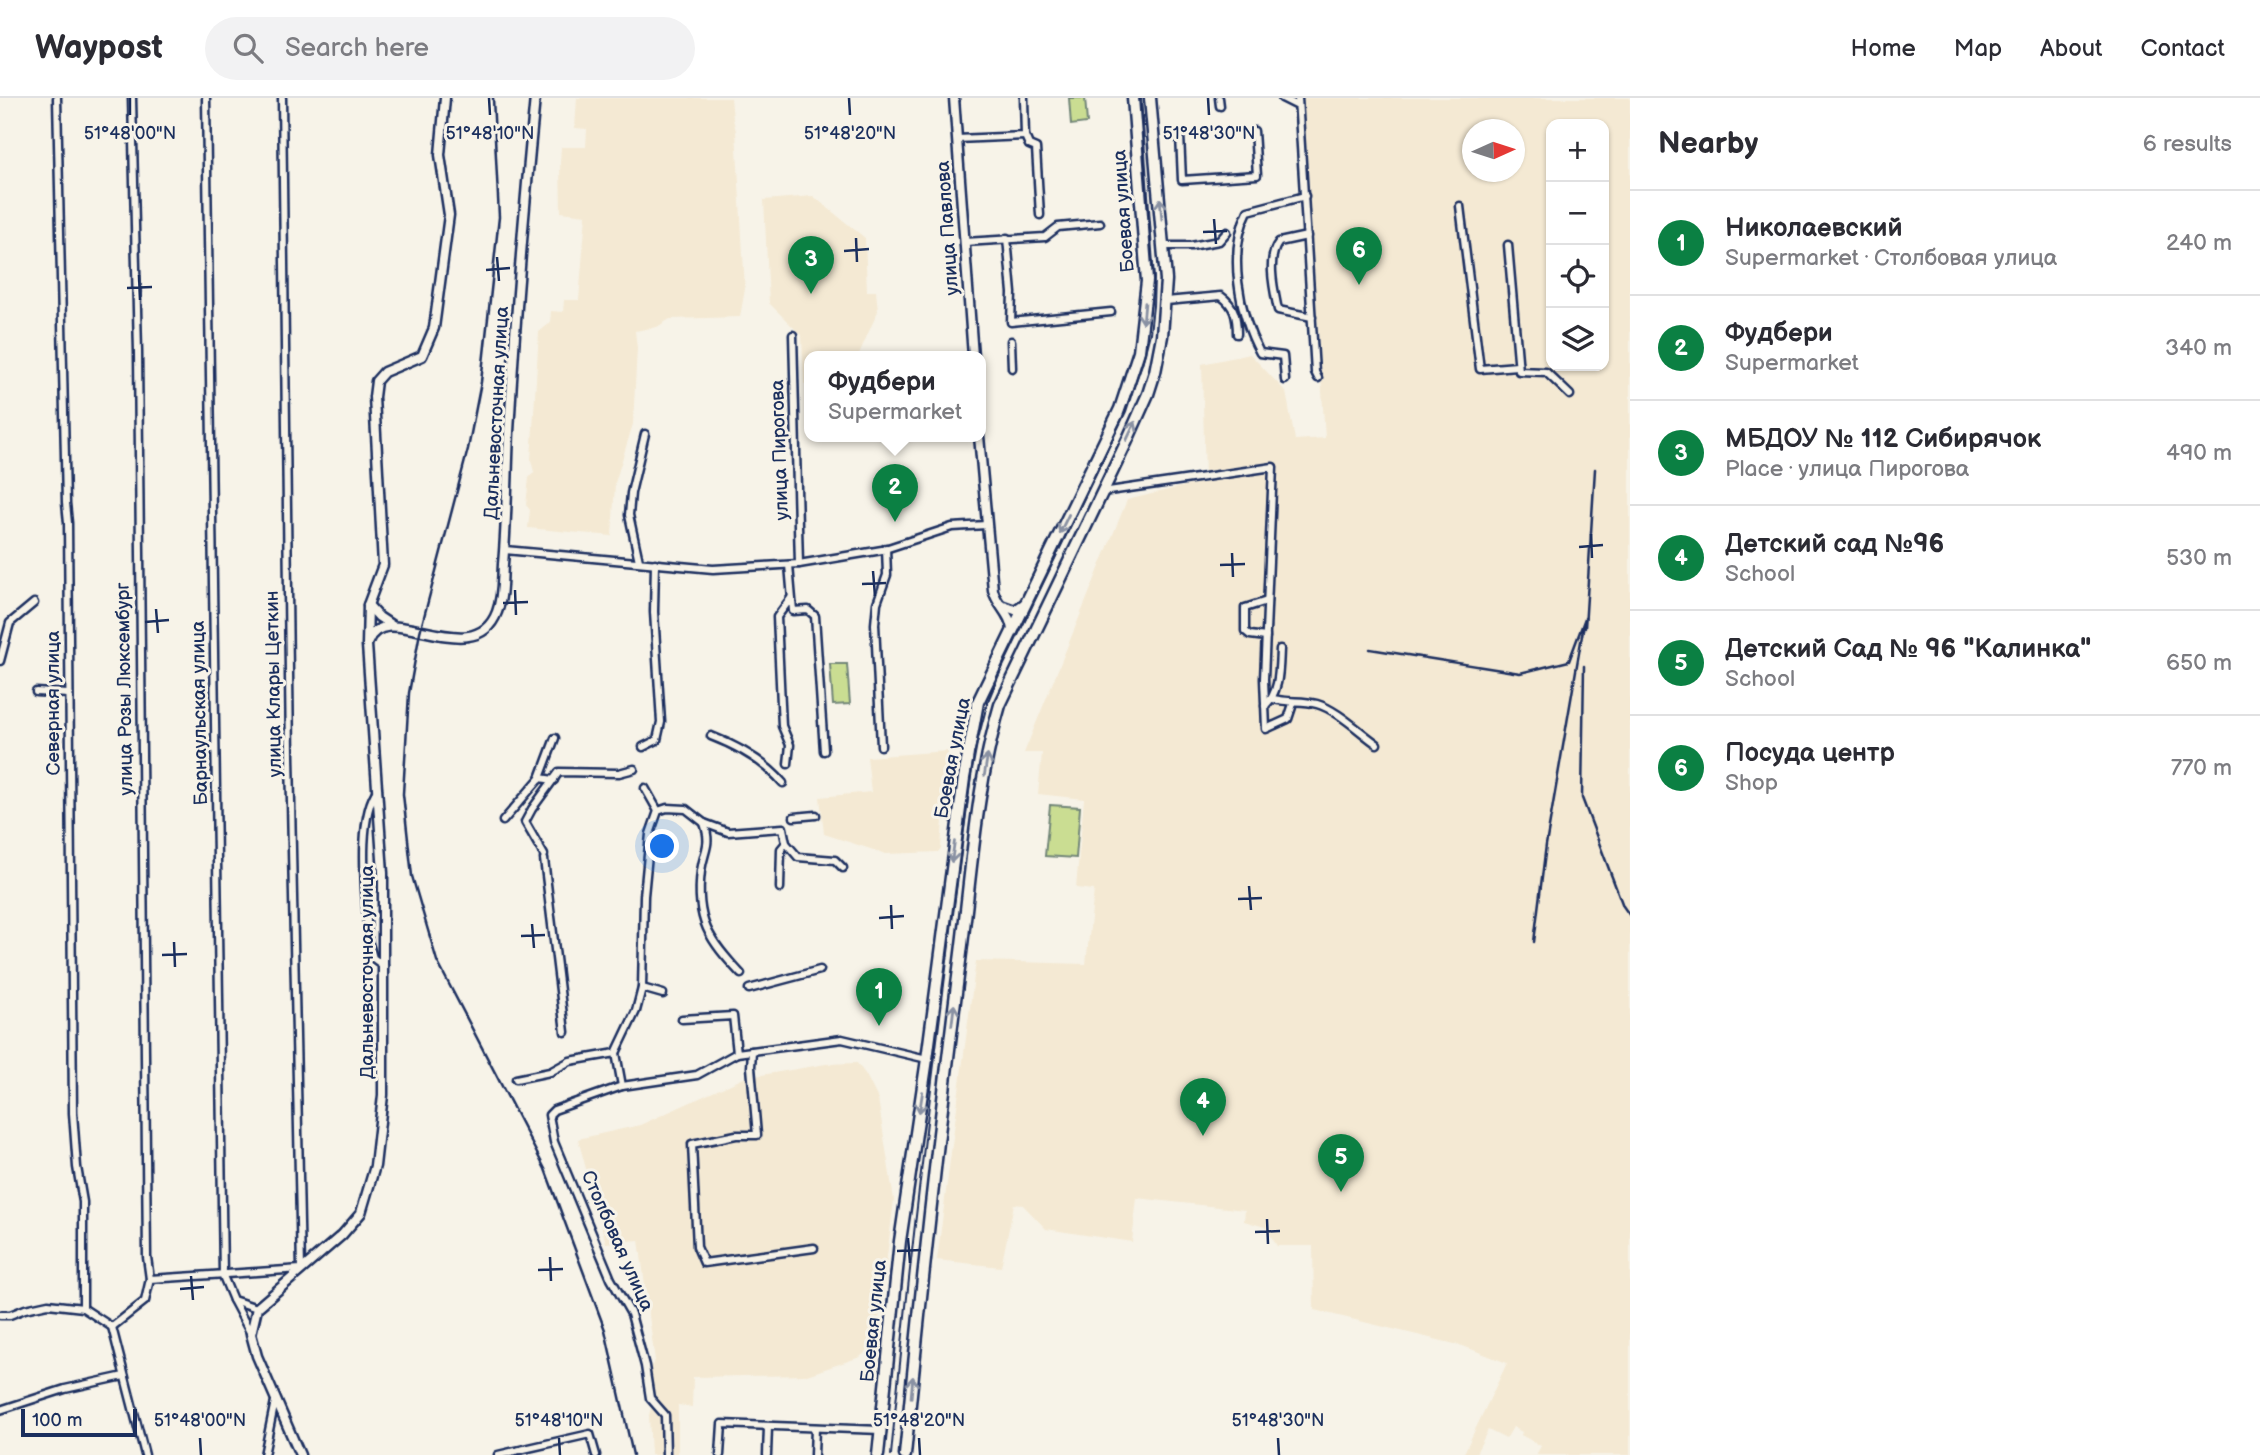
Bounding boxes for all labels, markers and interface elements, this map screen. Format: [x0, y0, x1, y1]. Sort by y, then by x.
search box [205, 17, 695, 80]
text: Waypost [35, 28, 163, 68]
icon: search [229, 29, 267, 67]
text: Search here [285, 33, 429, 64]
text: Home [1851, 34, 1916, 63]
text: Map [1954, 34, 2002, 63]
text: About [2040, 34, 2102, 63]
text: Contact [2140, 34, 2225, 63]
north arrow [1462, 119, 1525, 182]
map controls [1546, 119, 1609, 371]
button: + [1546, 119, 1609, 182]
text: 51°48'00"N [84, 123, 176, 144]
text: 51°48'10"N [446, 123, 534, 144]
text: 51°48'20"N [804, 123, 896, 144]
text: 51°48'30"N [1163, 123, 1256, 144]
text: Nearby [1658, 126, 1758, 162]
text: 6 results [2143, 130, 2232, 158]
street label: Боевая улица [1108, 149, 1140, 273]
street label: улица Павлова [932, 160, 964, 296]
button: − [1546, 182, 1609, 245]
one-way arrow [1154, 198, 1167, 221]
text: Николаевский [1725, 213, 1902, 244]
pin: 6 [1336, 227, 1382, 285]
text: 1 [1676, 229, 1686, 257]
text: 240 m [2166, 229, 2232, 257]
pin: 3 [788, 236, 834, 294]
text: Supermarket · Столбовая улица [1725, 244, 2057, 272]
button: locate [1546, 245, 1609, 308]
one-way arrow [1137, 301, 1150, 323]
street label: Дальневосточная улица [480, 306, 514, 520]
button: layers [1546, 308, 1609, 371]
text: Фудбери [1725, 318, 1833, 349]
text: 2 [1674, 334, 1688, 362]
text: 340 m [2165, 334, 2232, 362]
text: Supermarket [1725, 349, 1859, 377]
popup [804, 351, 986, 442]
text: Фудбери [828, 367, 936, 398]
street label: улица Пирогова [766, 379, 794, 521]
text: Supermarket [828, 398, 962, 426]
one-way arrow [1125, 421, 1138, 442]
text: МБДОУ № 112 Сибирячок [1725, 424, 2041, 455]
text: 3 [1674, 439, 1688, 467]
text: 490 m [2166, 439, 2232, 467]
text: Place · улица Пирогова [1725, 455, 1969, 483]
pin: 2 [872, 464, 918, 522]
one-way arrow [1057, 513, 1070, 534]
text: Детский сад №96 [1725, 529, 1944, 560]
text: 4 [1674, 544, 1688, 572]
text: 530 m [2166, 544, 2232, 572]
text: School [1725, 560, 1795, 588]
street label: улица Розы Люксембург [112, 582, 138, 796]
street label: улица Клары Цеткин [261, 590, 287, 778]
street label: Барнаульская улица [187, 620, 213, 806]
street label: Северная улица [42, 631, 65, 775]
text: Детский Сад № 96 "Калинка" [1725, 634, 2091, 665]
text: 5 [1674, 649, 1688, 677]
text: 650 m [2166, 649, 2232, 677]
text: School [1725, 665, 1795, 693]
street label: Боевая улица [930, 695, 976, 821]
text: Посуда центр [1725, 738, 1895, 769]
one-way arrow [980, 754, 993, 777]
text: 6 [1674, 754, 1688, 782]
text: 770 m [2171, 754, 2232, 782]
text: Shop [1725, 769, 1778, 797]
your location [645, 829, 679, 863]
one-way arrow [947, 840, 960, 863]
street label: Дальневосточная улица [356, 865, 379, 1079]
pin: 1 [856, 968, 902, 1026]
one-way arrow [947, 1004, 960, 1027]
pin: 4 [1180, 1078, 1226, 1136]
one-way arrow [914, 1090, 927, 1113]
pin: 5 [1318, 1134, 1364, 1192]
street label: Столбовая улица [576, 1167, 658, 1315]
street label: Боевая улица [856, 1259, 892, 1383]
one-way arrow [906, 1376, 919, 1399]
scale bar [21, 1406, 136, 1438]
text: 100 m [32, 1409, 83, 1432]
text: 51°48'00"N [154, 1410, 246, 1431]
text: 51°48'10"N [515, 1410, 603, 1431]
text: 51°48'20"N [873, 1410, 965, 1431]
text: 51°48'30"N [1232, 1410, 1325, 1431]

